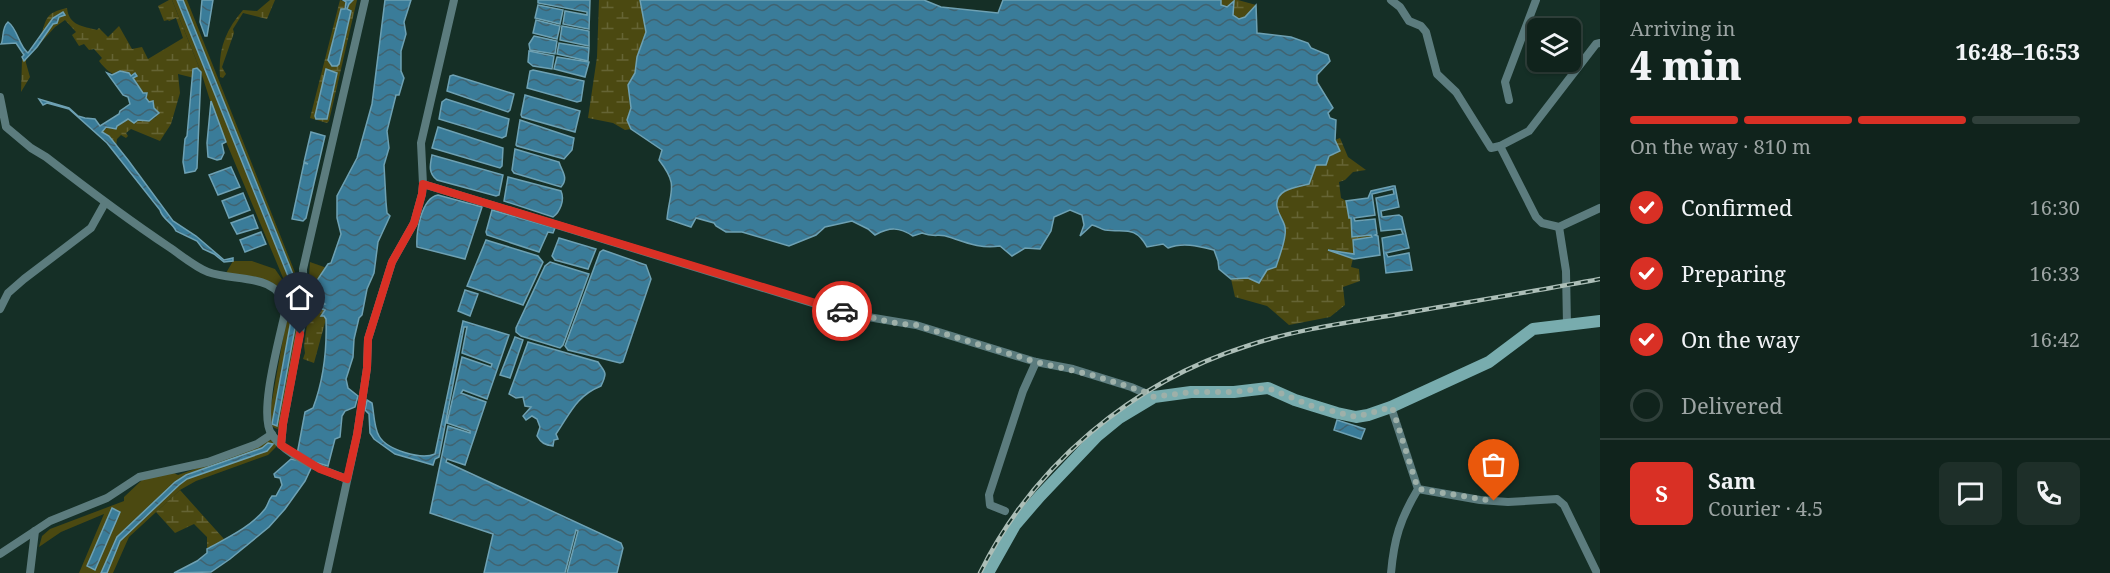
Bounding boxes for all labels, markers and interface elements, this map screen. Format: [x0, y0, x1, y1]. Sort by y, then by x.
text: Arriving in [1630, 15, 1735, 42]
map controls [1527, 18, 1581, 72]
button: layers [1527, 18, 1581, 72]
text: 16:48–16:53 [1956, 36, 2080, 66]
text: 4 min [1630, 38, 1742, 91]
text: On the way · 810 m [1630, 133, 1811, 160]
icon: check [1630, 191, 1663, 224]
text: Confirmed [1681, 192, 1792, 222]
text: 16:30 [2030, 194, 2080, 221]
icon: check [1630, 257, 1663, 290]
text: Preparing [1681, 258, 1786, 288]
text: 16:33 [2030, 260, 2080, 287]
pin [274, 272, 325, 334]
icon: home [283, 281, 316, 314]
courier [812, 281, 872, 341]
icon: car [826, 295, 859, 328]
icon: check [1630, 323, 1663, 356]
text: On the way [1681, 324, 1800, 354]
text: 16:42 [2030, 326, 2080, 353]
text: Delivered [1681, 390, 1783, 420]
pin [1468, 439, 1519, 501]
icon: bag [1477, 448, 1510, 481]
button: chat [1939, 462, 2002, 525]
button: phone [2017, 462, 2080, 525]
text: Sam [1708, 465, 1756, 495]
text: S [1655, 478, 1668, 508]
text: Courier · 4.5 [1708, 495, 1823, 522]

